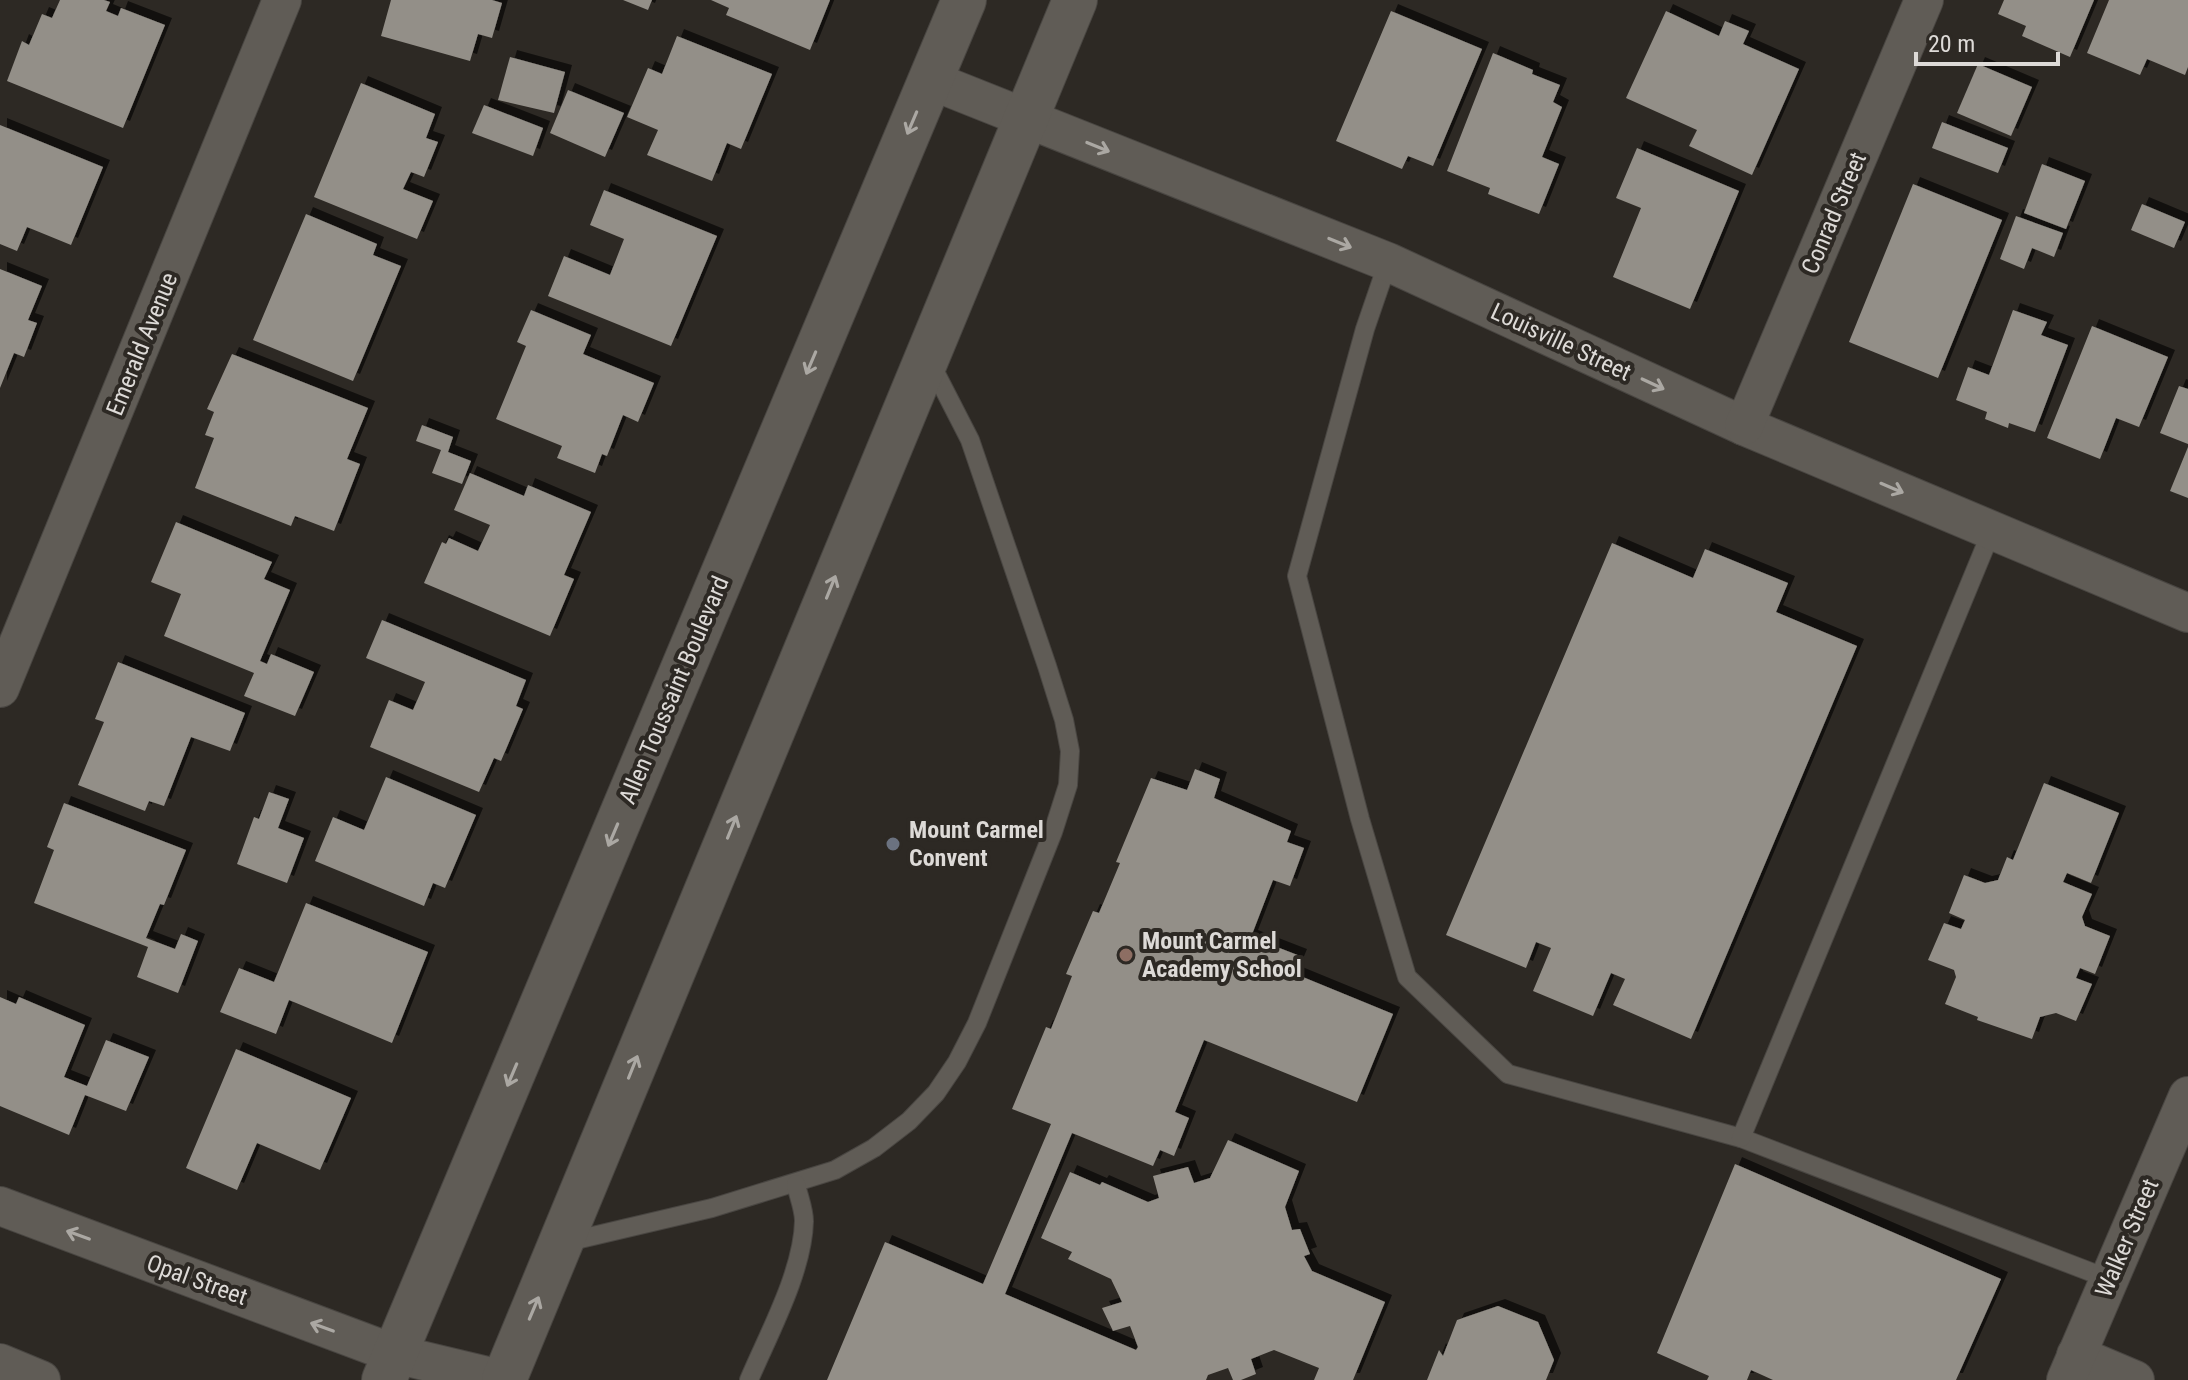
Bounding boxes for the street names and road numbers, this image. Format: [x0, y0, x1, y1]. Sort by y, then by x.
street label: Conrad Street [1796, 148, 1872, 278]
street label: Emerald Avenue [101, 268, 183, 420]
street label: Louisville Street [1487, 297, 1635, 387]
street label: Allen Toussaint Boulevard [613, 572, 735, 808]
street label: Walker Street [2090, 1175, 2164, 1301]
street label: Opal Street [143, 1249, 251, 1311]

